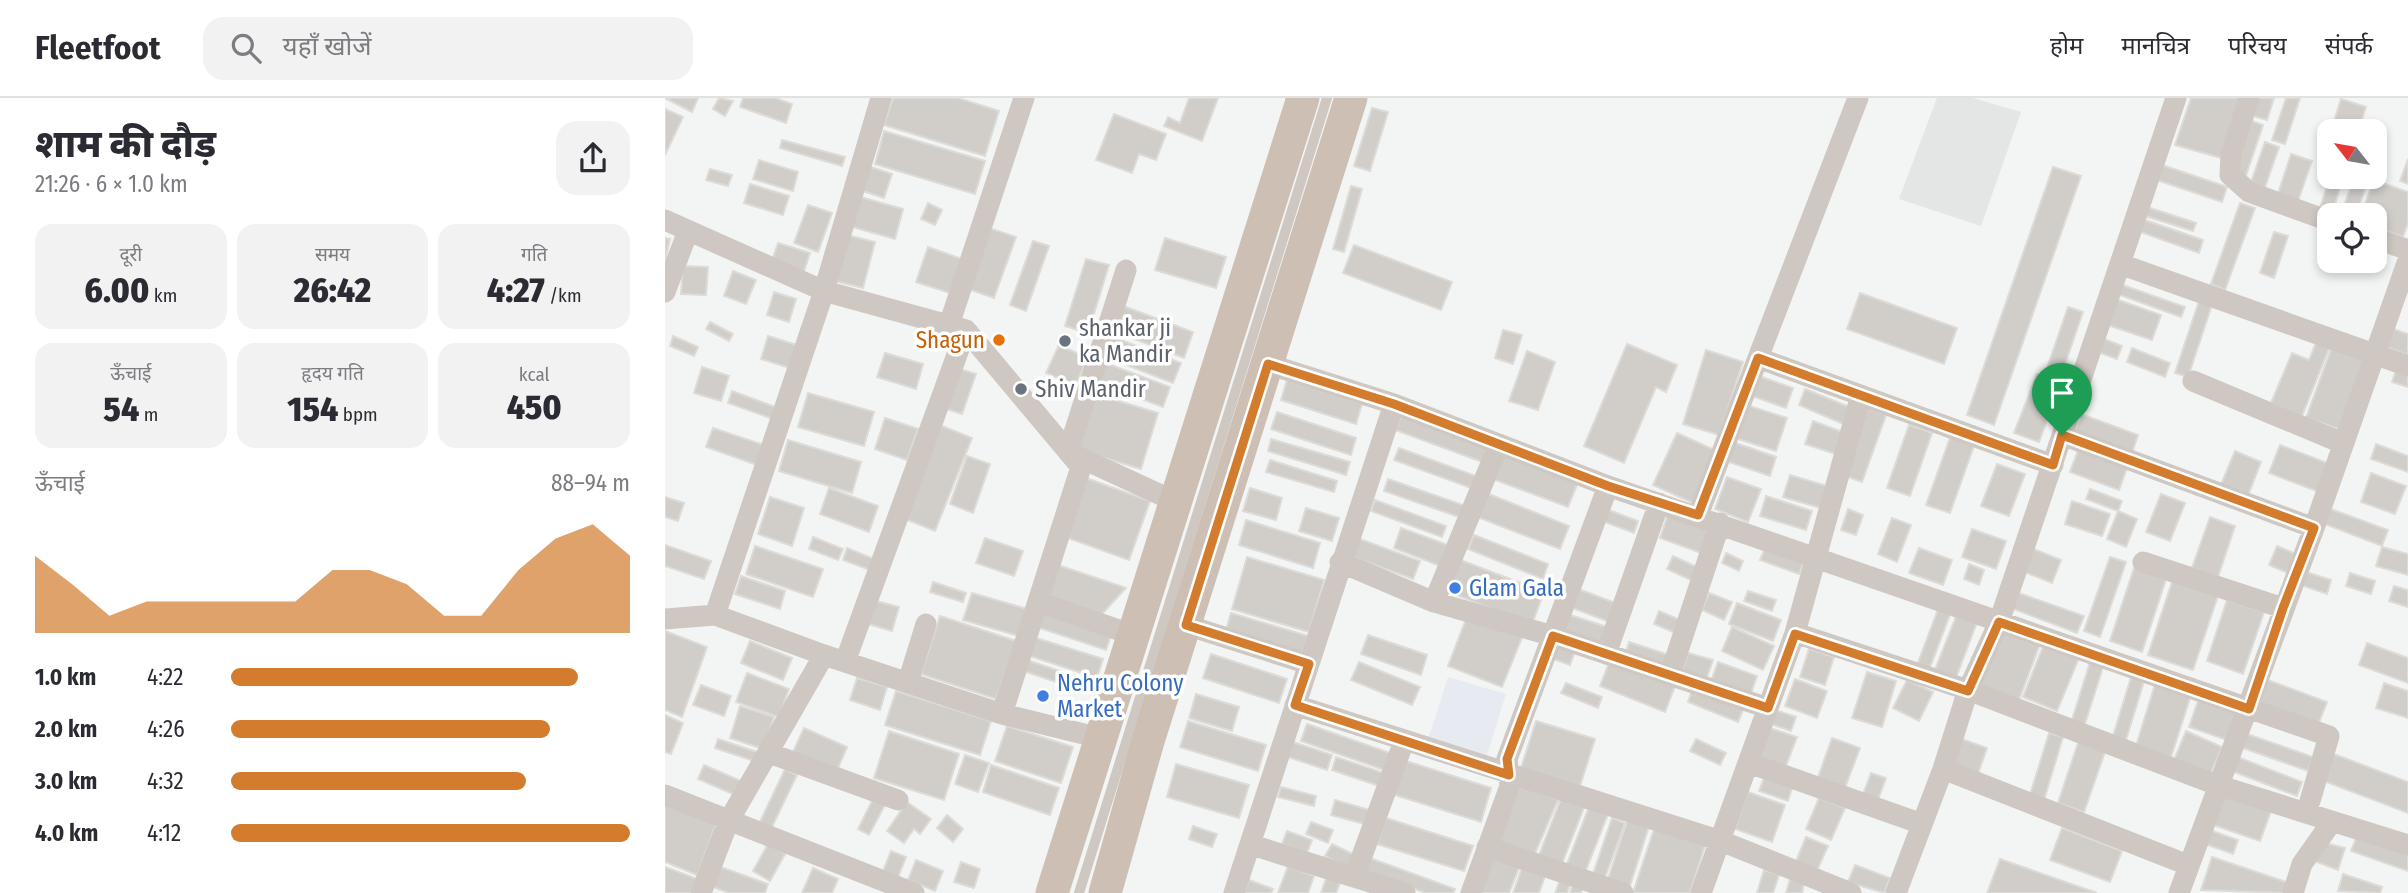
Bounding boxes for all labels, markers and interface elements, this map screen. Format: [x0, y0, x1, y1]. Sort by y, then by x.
search box [203, 17, 693, 80]
text: Fleetfoot [35, 28, 161, 68]
icon: search [227, 29, 265, 67]
text: यहाँ खोजें [283, 31, 372, 62]
text: होम [2050, 32, 2083, 60]
text: मानचित्र [2121, 32, 2190, 60]
text: परिचय [2228, 32, 2287, 60]
text: संपर्क [2325, 32, 2373, 60]
north arrow [2317, 119, 2387, 189]
map controls [2317, 119, 2387, 273]
text: शाम की दौड़ [35, 121, 216, 167]
button: share [556, 121, 630, 195]
text: 21:26 · 6 × 1.0 km [35, 170, 188, 198]
button: locate [2317, 203, 2387, 273]
text: दूरी [119, 243, 142, 266]
text: समय [315, 243, 350, 266]
text: गति [521, 243, 547, 266]
text: 6.00 [84, 269, 149, 311]
text: 26:42 [294, 269, 371, 311]
text: 4:27 [487, 269, 545, 311]
text: km [149, 284, 177, 307]
text: /km [545, 284, 582, 307]
place label: shankar ji ka Mandir [1079, 314, 1172, 368]
place label: Shagun [916, 326, 985, 354]
marker: Shagun [991, 332, 1007, 348]
marker: shankar ji ka Mandir [1057, 333, 1073, 349]
text: ऊँचाई [110, 362, 151, 385]
text: हृदय गति [301, 362, 364, 385]
text: kcal [519, 363, 550, 386]
pin [2032, 363, 2092, 435]
icon: arrive [2043, 374, 2081, 412]
place label: Shiv Mandir [1035, 375, 1146, 403]
marker: Shiv Mandir [1013, 381, 1029, 397]
text: 450 [507, 386, 562, 428]
text: 54 [103, 388, 139, 430]
text: 154 [287, 388, 338, 430]
text: m [139, 403, 158, 426]
text: bpm [338, 403, 378, 426]
text: ऊँचाई [35, 469, 85, 497]
text: 88–94 m [551, 469, 630, 497]
place label: Glam Gala [1469, 574, 1564, 602]
marker: Glam Gala [1447, 580, 1463, 596]
text: 1.0 km [35, 663, 96, 691]
text: 4:22 [147, 663, 183, 691]
place label: Nehru Colony Market [1057, 669, 1184, 723]
marker: Nehru Colony Market [1035, 688, 1051, 704]
text: 2.0 km [35, 715, 97, 743]
text: 4:26 [147, 715, 185, 743]
text: 3.0 km [35, 767, 97, 795]
text: 4:32 [147, 767, 184, 795]
text: 4.0 km [35, 819, 98, 847]
text: 4:12 [147, 819, 181, 847]

